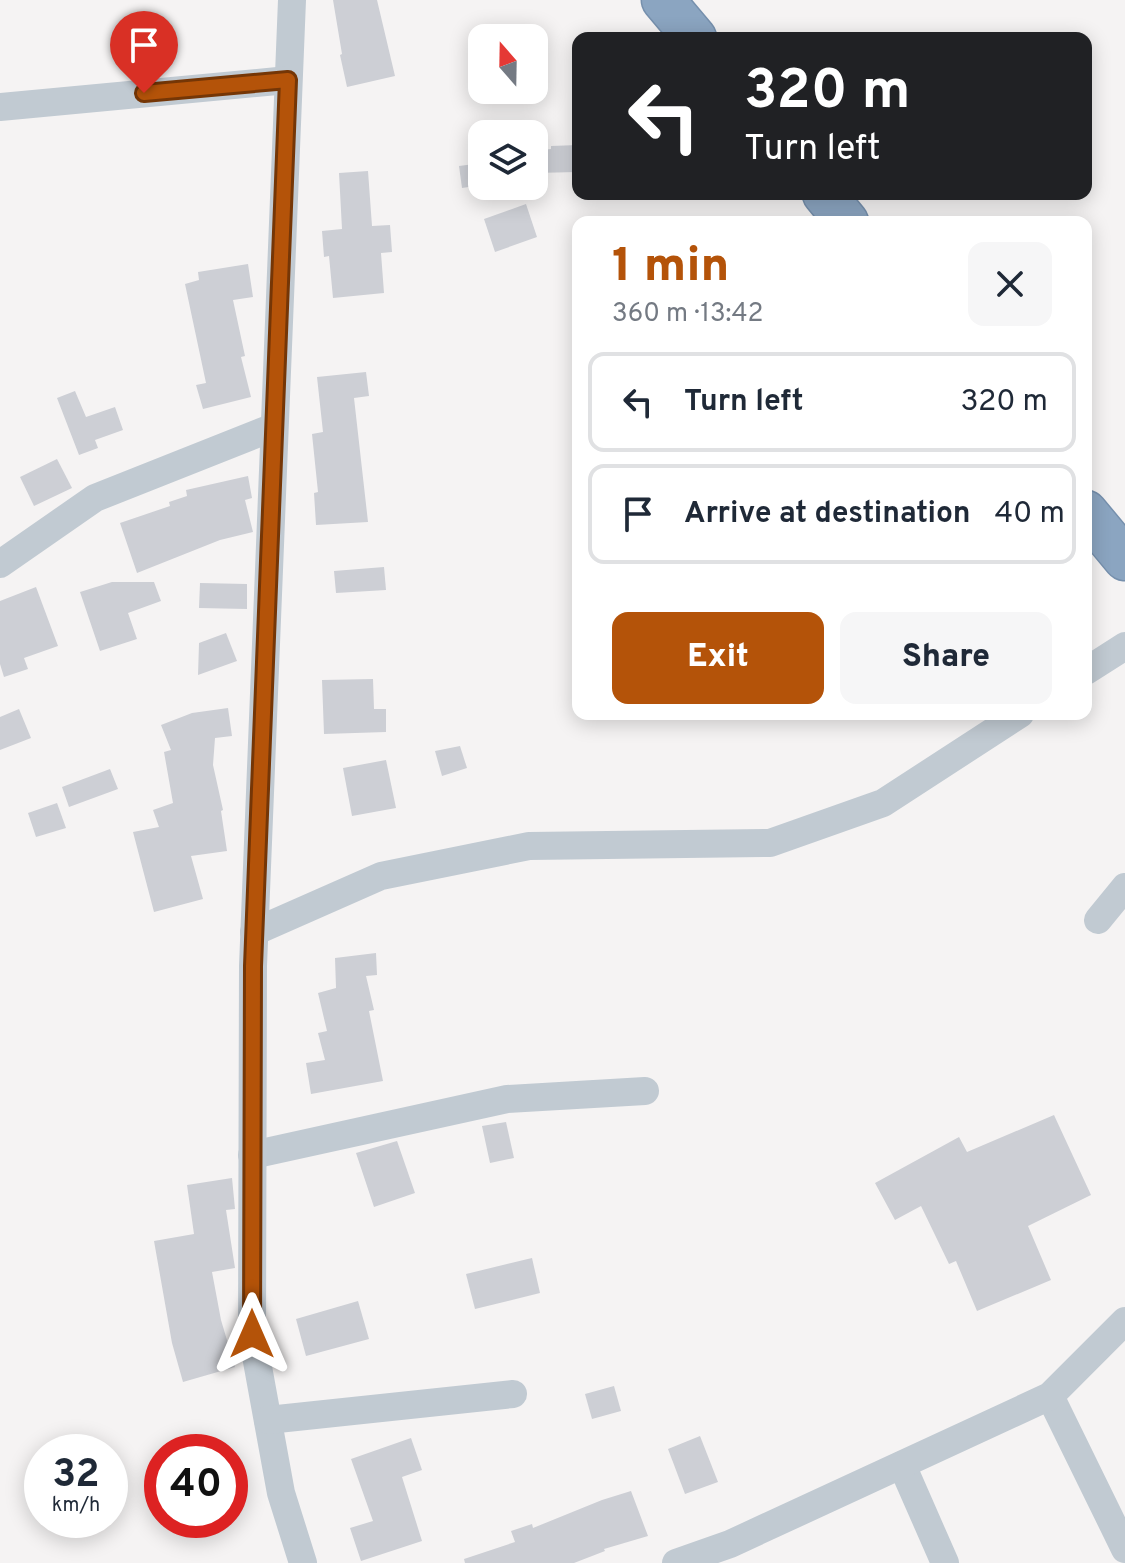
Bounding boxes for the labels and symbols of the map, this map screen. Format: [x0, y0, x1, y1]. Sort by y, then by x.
pin [110, 11, 178, 93]
north arrow [468, 24, 548, 104]
position arrow [210, 1292, 294, 1376]
speed limit sign: 40 [144, 1434, 248, 1538]

